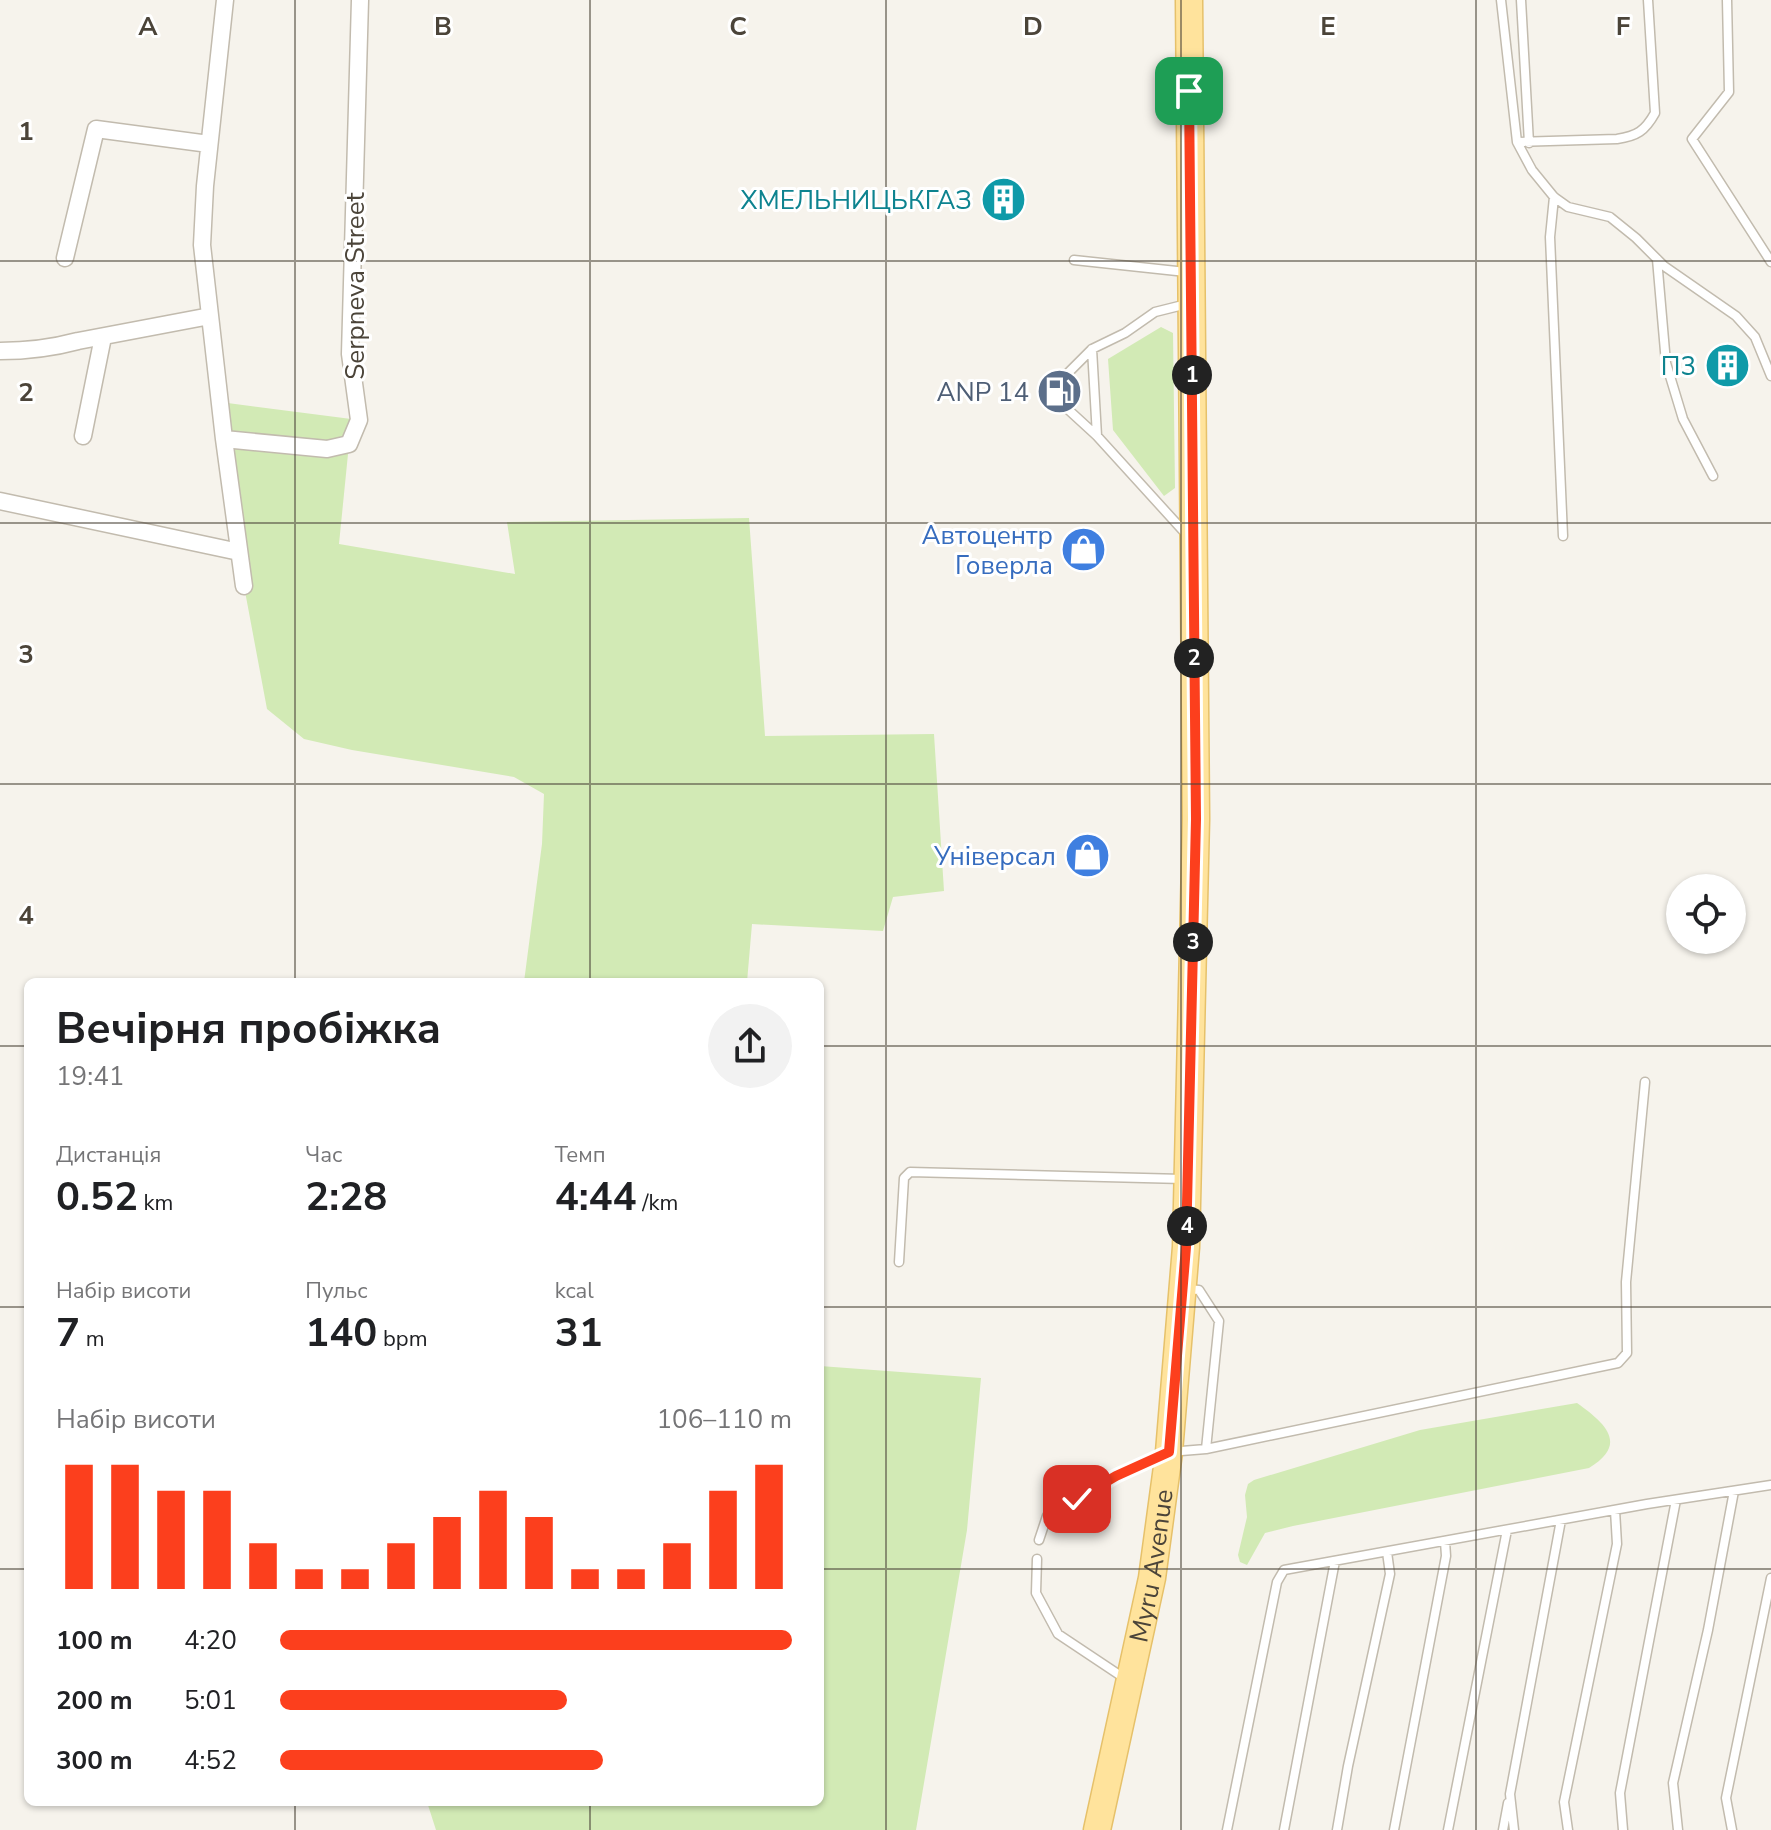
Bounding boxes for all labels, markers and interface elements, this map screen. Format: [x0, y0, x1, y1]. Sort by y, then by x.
text: A [138, 9, 158, 44]
text: B [434, 9, 452, 44]
text: C [729, 9, 747, 44]
text: D [1023, 9, 1043, 44]
text: E [1320, 9, 1336, 44]
text: F [1616, 9, 1630, 44]
pin [1155, 57, 1223, 125]
icon: arrive [1167, 69, 1211, 113]
text: 1 [18, 114, 34, 149]
building icon: ХМЕЛЬНИЦЬКГАЗ [979, 176, 1027, 224]
place label: ХМЕЛЬНИЦЬКГАЗ [741, 183, 972, 218]
street label: Serpneva Street [338, 191, 373, 380]
building icon: П3 [1703, 342, 1751, 390]
place label: П3 [1661, 349, 1696, 384]
pin: 1 [1172, 355, 1212, 395]
text: 1 [1185, 360, 1199, 390]
fuel station icon: ANP 14 [1036, 368, 1084, 416]
text: 2 [18, 375, 34, 410]
place label: ANP 14 [936, 375, 1029, 410]
place label: Автоцентр Говерла [921, 518, 1053, 583]
shop icon: Автоцентр Говерла [1060, 526, 1108, 574]
text: 3 [18, 637, 34, 672]
pin: 2 [1174, 638, 1214, 678]
text: 2 [1187, 643, 1201, 673]
shop icon: Універсал [1063, 832, 1111, 880]
place label: Універсал [933, 839, 1056, 874]
map controls [1666, 874, 1746, 954]
button: locate [1666, 874, 1746, 954]
text: 4 [18, 898, 34, 933]
pin: 3 [1173, 922, 1213, 962]
text: 3 [1186, 927, 1200, 957]
text: Вечірня пробіжка [56, 999, 441, 1059]
button: share [708, 1004, 792, 1088]
text: 19:41 [56, 1059, 124, 1094]
text: Дистанція [56, 1140, 161, 1170]
text: Час [305, 1140, 342, 1170]
text: Темп [555, 1140, 606, 1170]
text: 0.52 [56, 1170, 138, 1224]
text: 2:28 [305, 1170, 387, 1224]
text: 4:44 [555, 1170, 637, 1224]
text: km [138, 1188, 173, 1218]
text: /km [637, 1188, 678, 1218]
pin: 4 [1167, 1206, 1207, 1246]
text: 4 [1180, 1211, 1194, 1241]
text: Набір висоти [56, 1276, 191, 1306]
text: Пульс [305, 1276, 368, 1306]
text: kcal [555, 1276, 594, 1306]
text: 7 [56, 1306, 80, 1360]
text: 140 [305, 1306, 377, 1360]
text: 31 [555, 1306, 603, 1360]
text: m [80, 1324, 105, 1354]
text: bpm [377, 1324, 427, 1354]
text: Набір висоти [56, 1402, 216, 1437]
text: 106–110 m [656, 1402, 792, 1437]
pin [1043, 1465, 1111, 1533]
icon: check [1055, 1477, 1099, 1521]
street label: Myru Avenue [1121, 1487, 1181, 1646]
text: 100 m [56, 1623, 133, 1658]
text: 4:20 [184, 1623, 237, 1658]
text: 200 m [56, 1683, 133, 1718]
text: 5:01 [184, 1683, 237, 1718]
text: 300 m [56, 1743, 133, 1778]
text: 4:52 [184, 1743, 237, 1778]

